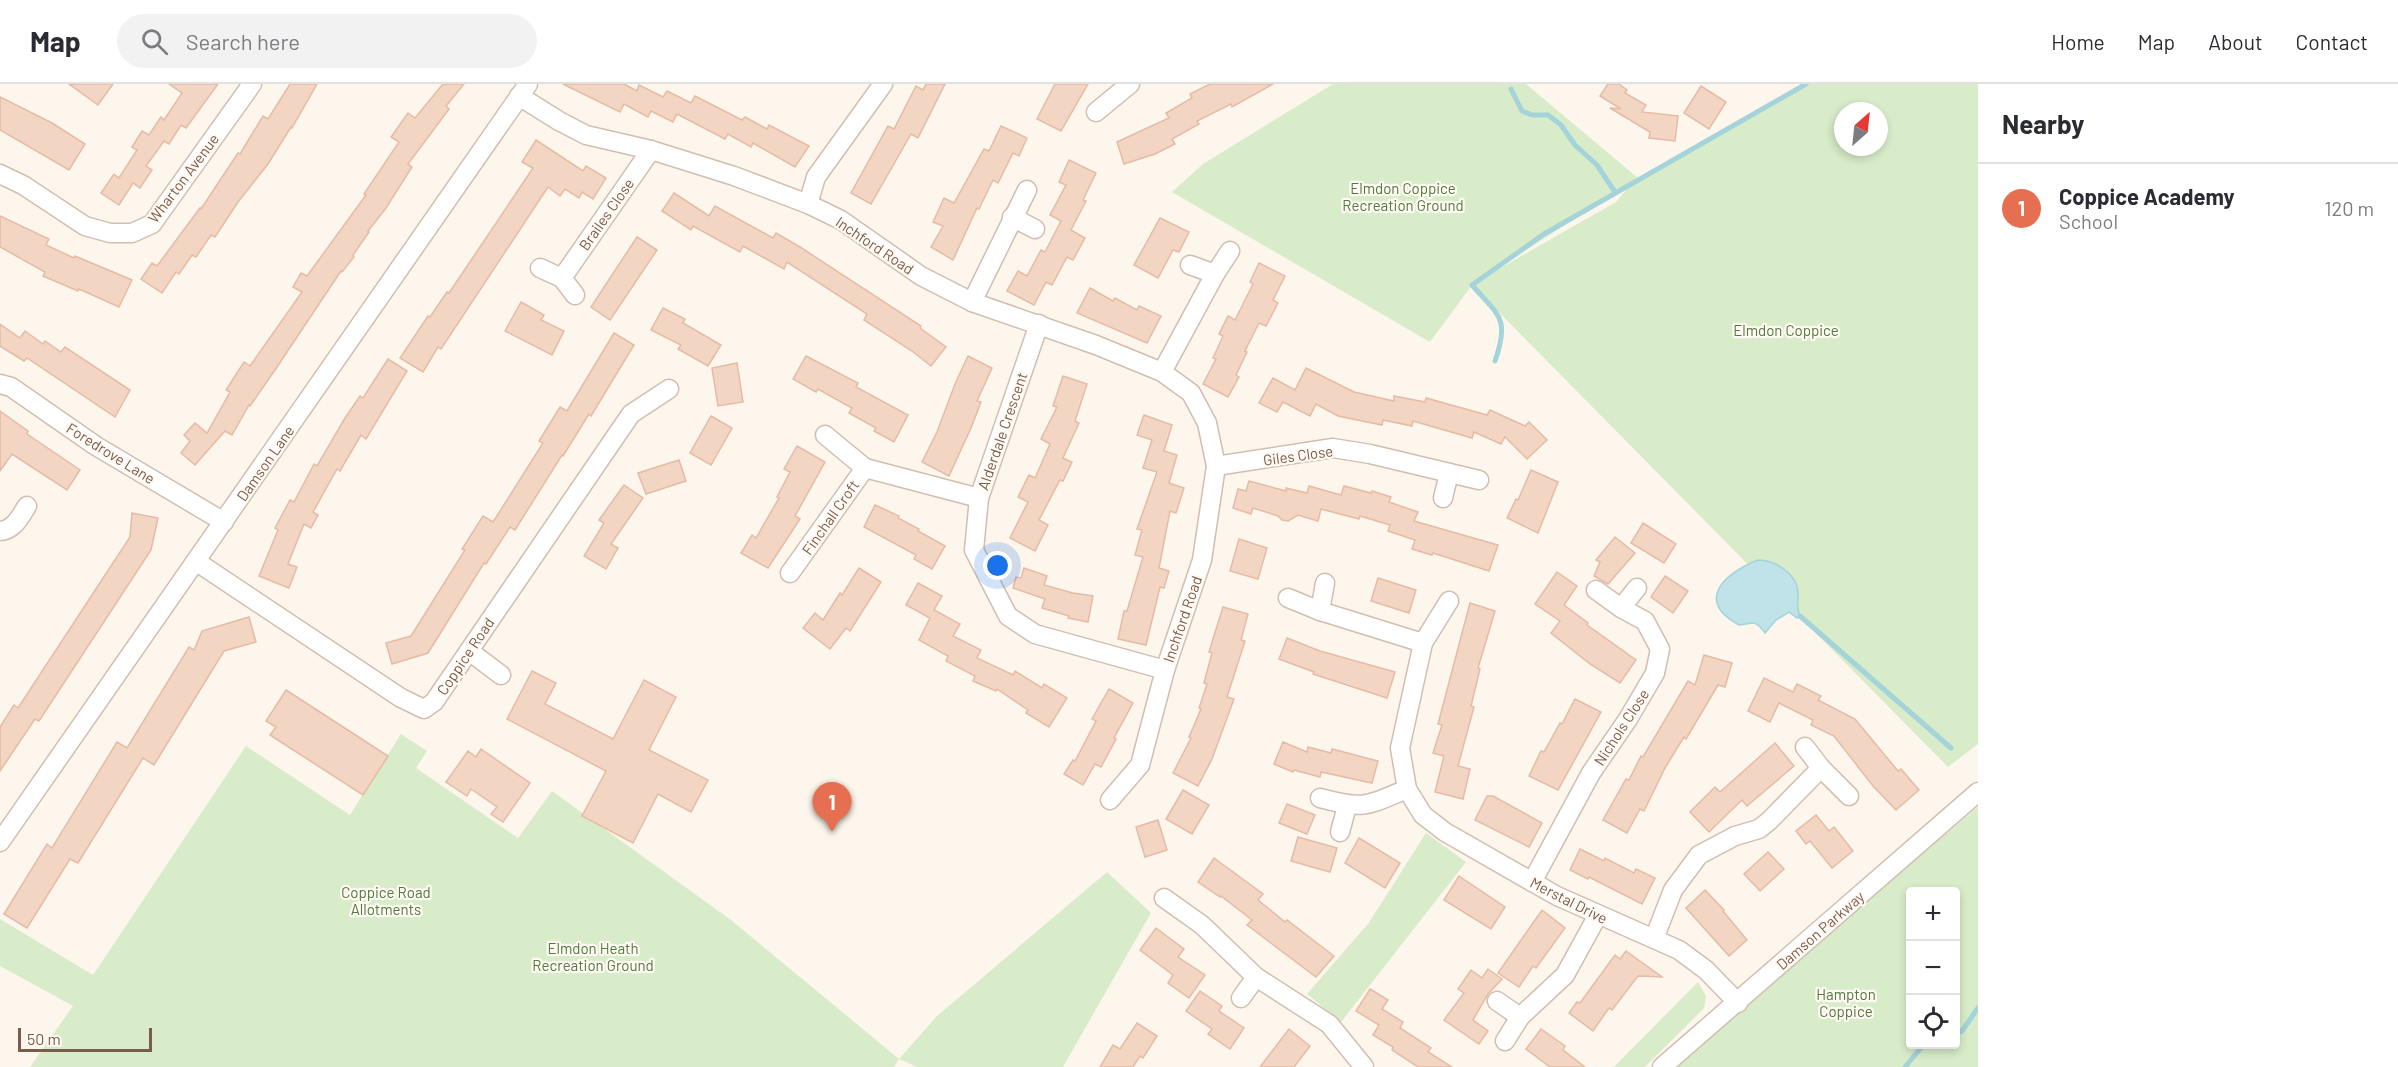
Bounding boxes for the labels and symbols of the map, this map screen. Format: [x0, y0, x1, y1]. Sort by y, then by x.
north arrow [1834, 102, 1888, 156]
street label: Wharton Avenue [144, 130, 222, 226]
street label: Brailes Close [575, 175, 637, 253]
park label: Elmdon Coppice Recreation Ground [1342, 179, 1464, 214]
street label: Inchford Road [833, 212, 917, 278]
park label: Elmdon Coppice [1733, 321, 1839, 339]
street label: Alderdale Crescent [973, 370, 1031, 492]
street label: Foredrove Lane [63, 419, 159, 487]
street label: Damson Lane [232, 422, 298, 504]
street label: Giles Close [1262, 441, 1334, 469]
street label: Finchall Croft [798, 476, 862, 558]
your location [983, 551, 1012, 580]
street label: Inchford Road [1159, 573, 1205, 665]
street label: Coppice Road [432, 614, 498, 698]
street label: Nichols Close [1590, 685, 1652, 769]
pin: 1 [812, 782, 852, 832]
street label: Merstal Drive [1527, 873, 1611, 927]
park label: Coppice Road Allotments [341, 883, 431, 918]
street label: Damson Parkway [1772, 887, 1868, 973]
park label: Elmdon Heath Recreation Ground [532, 939, 654, 974]
park label: Hampton Coppice [1816, 985, 1876, 1020]
scale bar [18, 1025, 152, 1052]

